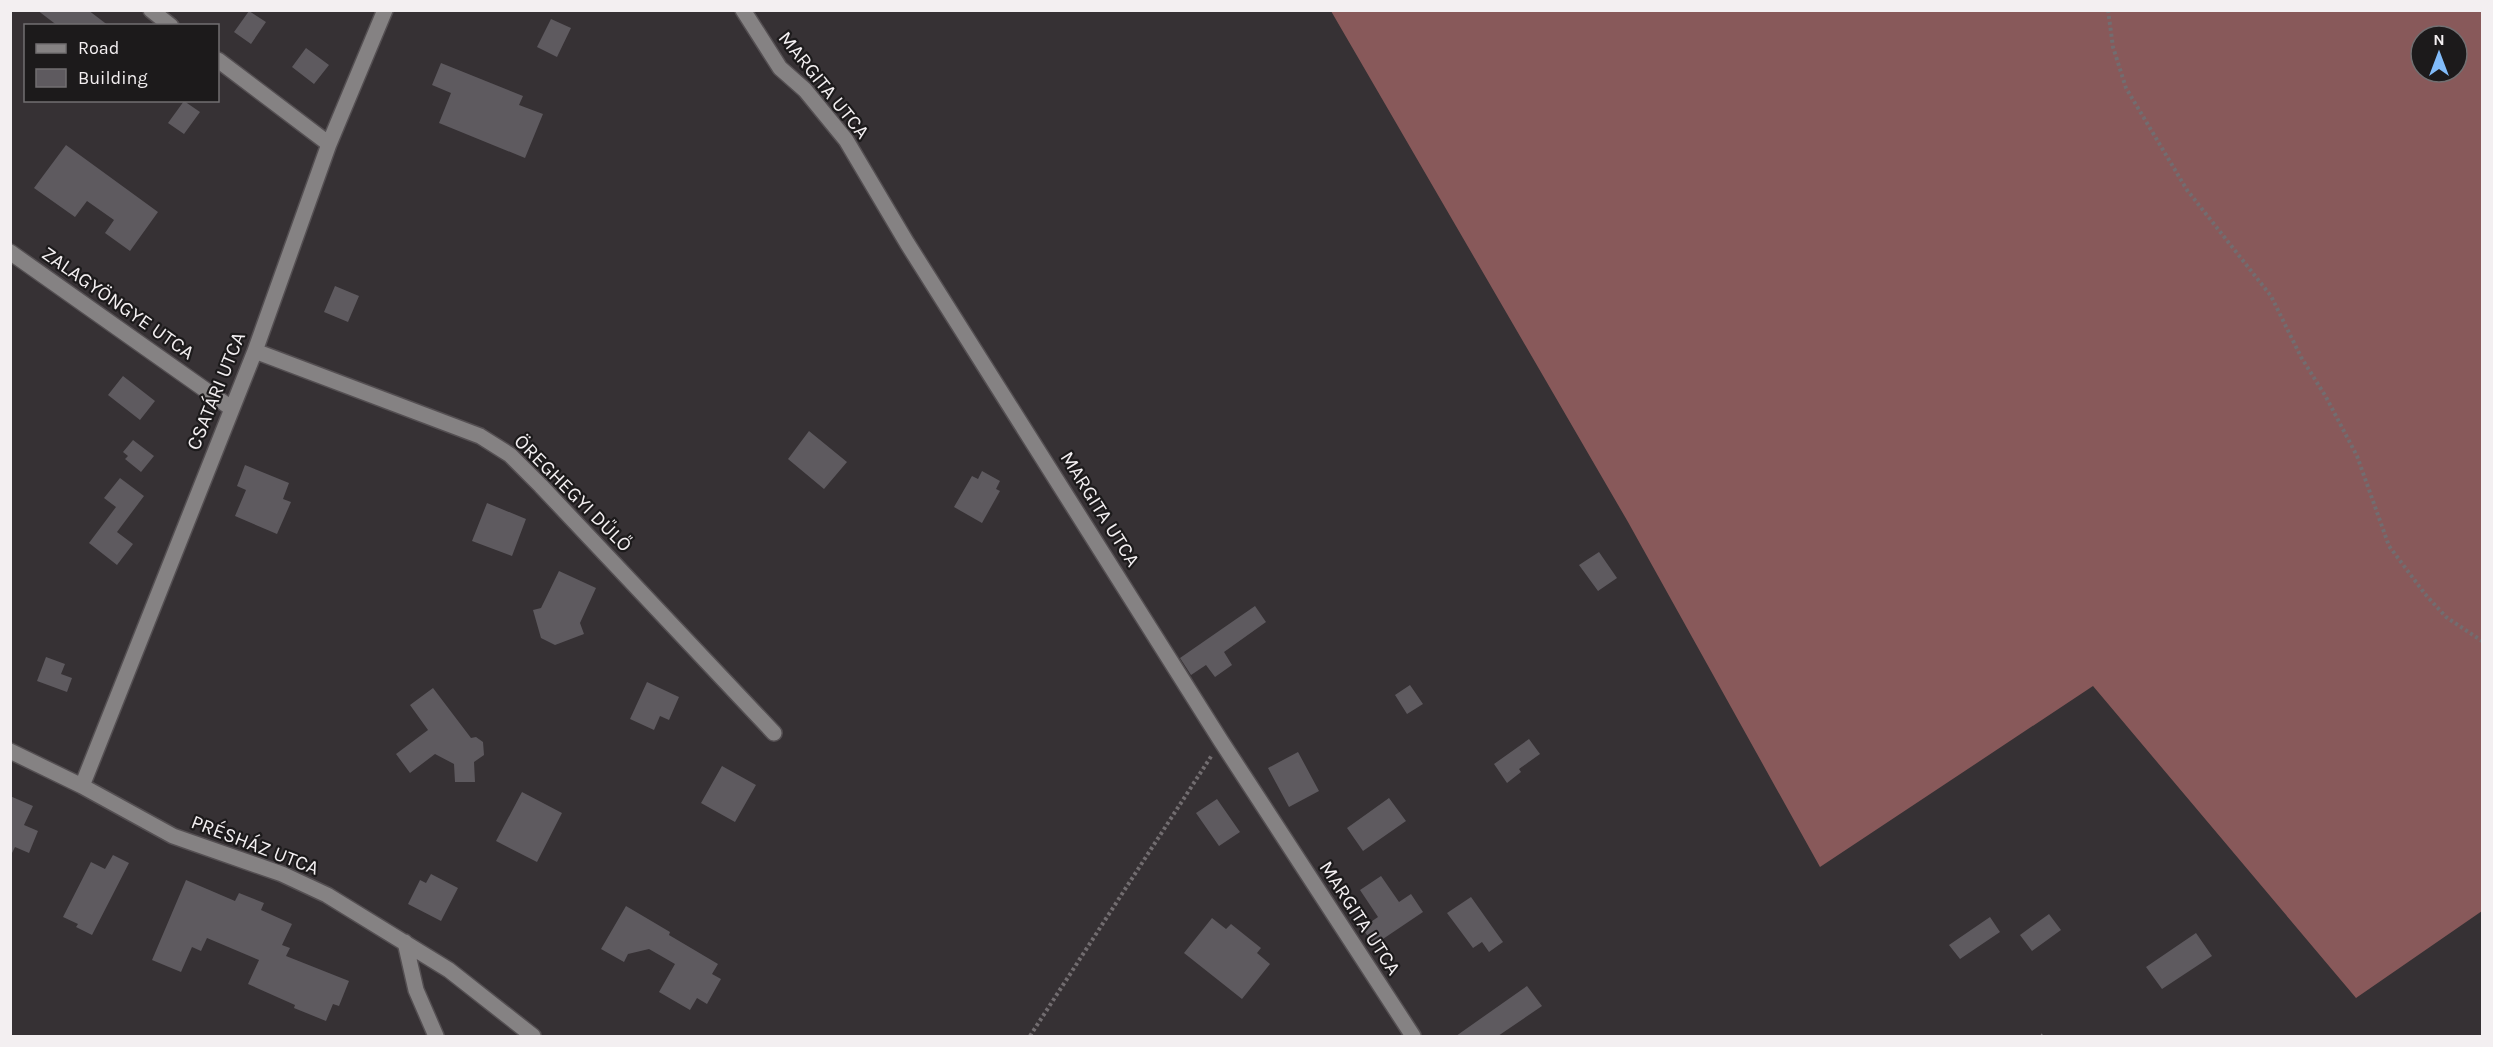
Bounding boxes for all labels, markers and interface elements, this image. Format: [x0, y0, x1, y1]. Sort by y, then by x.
legend [24, 24, 219, 102]
north arrow [2409, 24, 2469, 84]
street label: MARGITA UTCA [774, 27, 874, 143]
text: N [2433, 30, 2445, 49]
text: Road [78, 37, 119, 59]
text: Building [78, 67, 148, 89]
street label: ZALAGYÖNGYE UTCA [37, 242, 199, 364]
street label: CSATÁRI UTCA [181, 328, 250, 453]
street label: ÖREGHEGYI DŰLŐ [509, 429, 637, 557]
street label: MARGITA UTCA [1055, 447, 1145, 571]
street label: PRÉSHÁZ UTCA [188, 809, 322, 880]
street label: MARGITA UTCA [1315, 857, 1405, 979]

